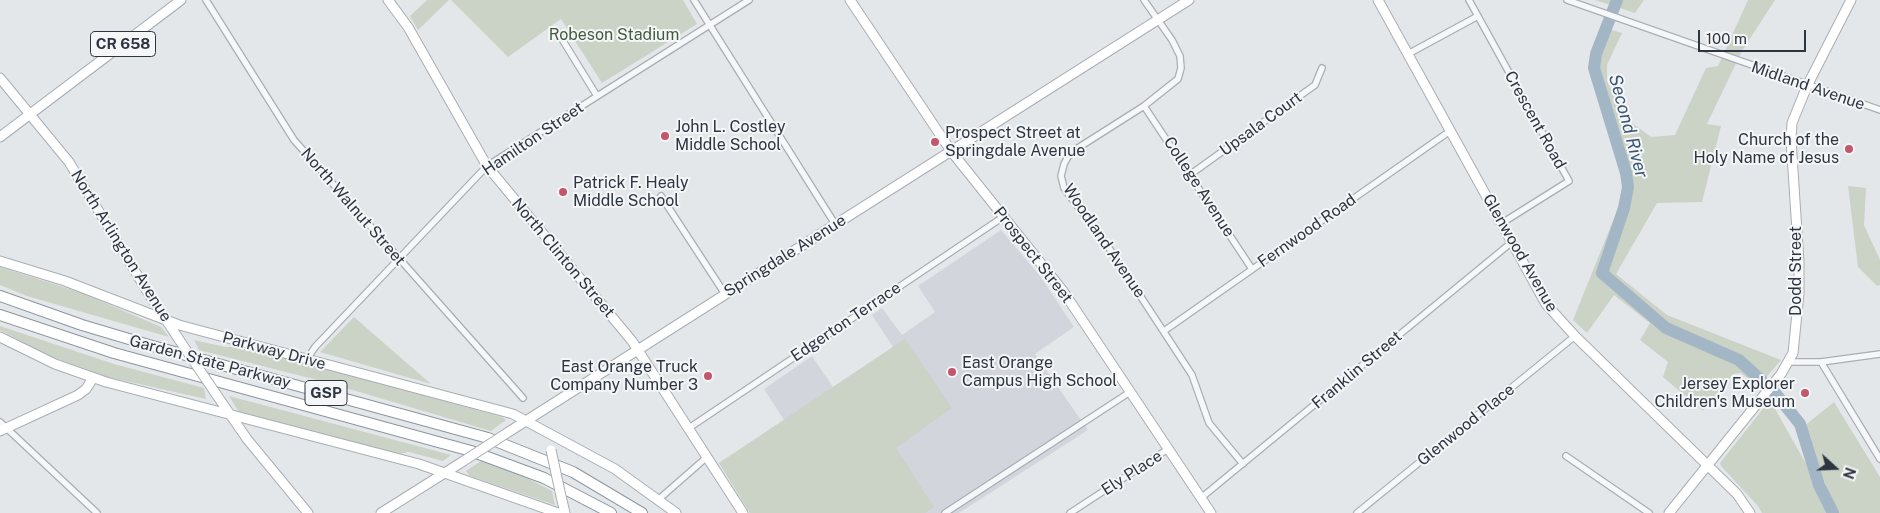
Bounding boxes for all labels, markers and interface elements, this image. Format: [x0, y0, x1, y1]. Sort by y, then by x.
scale bar [1700, 20, 1808, 52]
park label: Robeson Stadium [549, 25, 679, 45]
text: 100 m [1706, 30, 1747, 47]
road number: CR 658 [90, 32, 156, 56]
street label: Midland Avenue [1749, 58, 1867, 114]
street label: Crescent Road [1500, 68, 1570, 172]
water label: Second River [1604, 72, 1652, 180]
street label: Upsala Court [1216, 88, 1306, 160]
street label: Hamilton Street [479, 98, 587, 180]
place label: John L. Costley Middle School [675, 117, 785, 155]
place label: Prospect Street at Springdale Avenue [945, 123, 1085, 161]
marker: John L. Costley Middle School [659, 130, 671, 142]
place label: Church of the Holy Name of Jesus [1694, 130, 1839, 168]
street label: College Avenue [1159, 133, 1239, 241]
marker: Prospect Street at Springdale Avenue [929, 136, 941, 148]
marker: Church of the Holy Name of Jesus [1843, 143, 1855, 155]
street label: North Walnut Street [297, 144, 409, 270]
street label: North Arlington Avenue [66, 167, 176, 325]
place label: Patrick F. Healy Middle School [573, 173, 689, 211]
street label: Woodland Avenue [1059, 180, 1149, 302]
marker: Patrick F. Healy Middle School [557, 186, 569, 198]
street label: Fernwood Road [1254, 190, 1360, 272]
street label: Glenwood Avenue [1478, 191, 1562, 315]
street label: North Clinton Street [507, 194, 619, 322]
street label: Prospect Street [989, 203, 1077, 307]
street label: Springdale Avenue [720, 211, 850, 301]
street label: Dodd Street [1786, 226, 1806, 316]
street label: Edgerton Terrace [787, 278, 905, 366]
street label: Franklin Street [1308, 327, 1406, 413]
street label: Parkway Drive [220, 328, 328, 374]
street label: Garden State Parkway [127, 331, 293, 393]
place label: East Orange Campus High School [962, 353, 1117, 391]
place label: East Orange Truck Company Number 3 [550, 357, 698, 395]
marker: East Orange Campus High School [946, 366, 958, 378]
marker: East Orange Truck Company Number 3 [702, 370, 714, 382]
place label: Jersey Explorer Children's Museum [1654, 374, 1795, 412]
road number: GSP [305, 380, 347, 406]
street label: Glenwood Place [1414, 380, 1518, 470]
marker: Jersey Explorer Children's Museum [1799, 387, 1811, 399]
north arrow [1810, 443, 1860, 493]
street label: Ely Place [1098, 446, 1166, 500]
text: N [1840, 465, 1858, 481]

